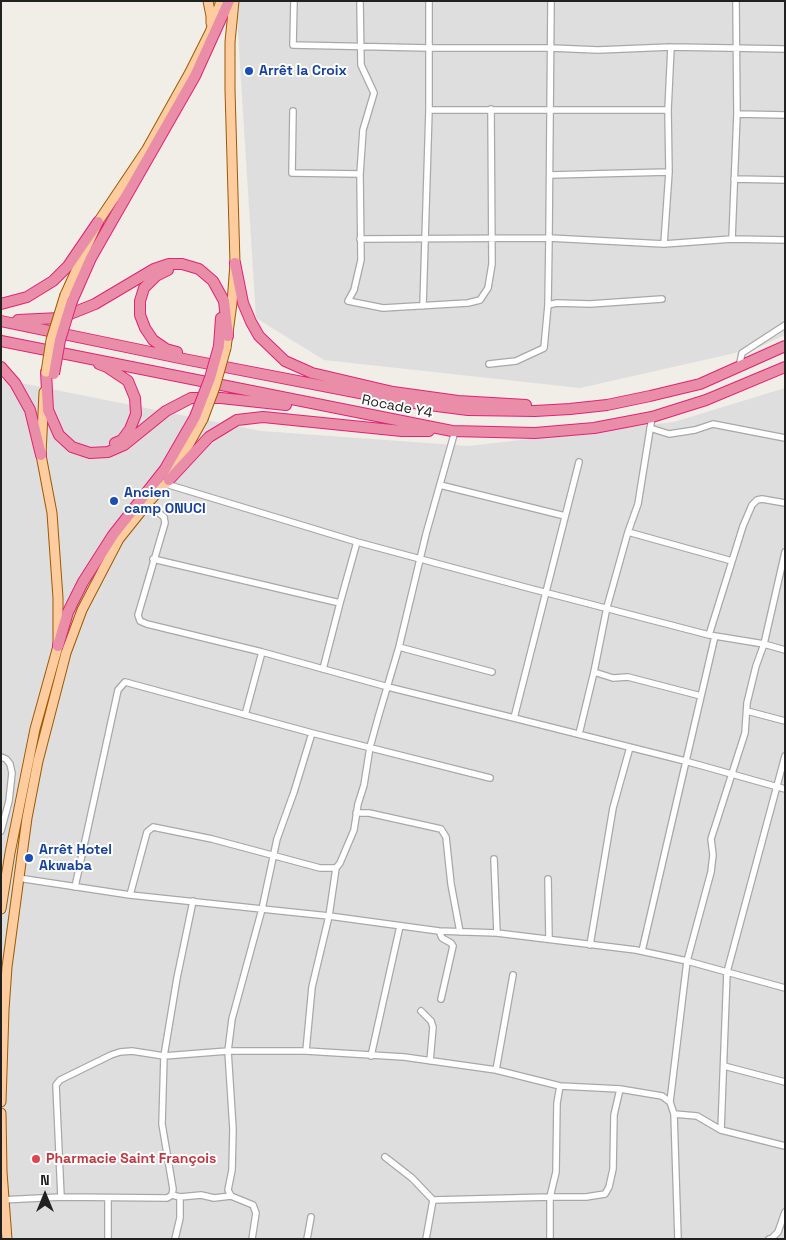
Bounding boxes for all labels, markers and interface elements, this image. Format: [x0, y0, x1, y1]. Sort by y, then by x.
place label: Arrêt la Croix [259, 63, 347, 79]
marker: Arrêt la Croix [243, 65, 255, 77]
street label: Rocade Y4 [360, 392, 434, 422]
place label: Ancien camp ONUCI [124, 485, 206, 518]
marker: Ancien camp ONUCI [108, 495, 120, 507]
place label: Arrêt Hotel Akwaba [39, 842, 112, 874]
marker: Arrêt Hotel Akwaba [23, 852, 35, 864]
place label: Pharmacie Saint François [46, 1151, 216, 1167]
marker: Pharmacie Saint François [30, 1153, 42, 1165]
north arrow [20, 1170, 70, 1220]
text: N [40, 1171, 50, 1189]

